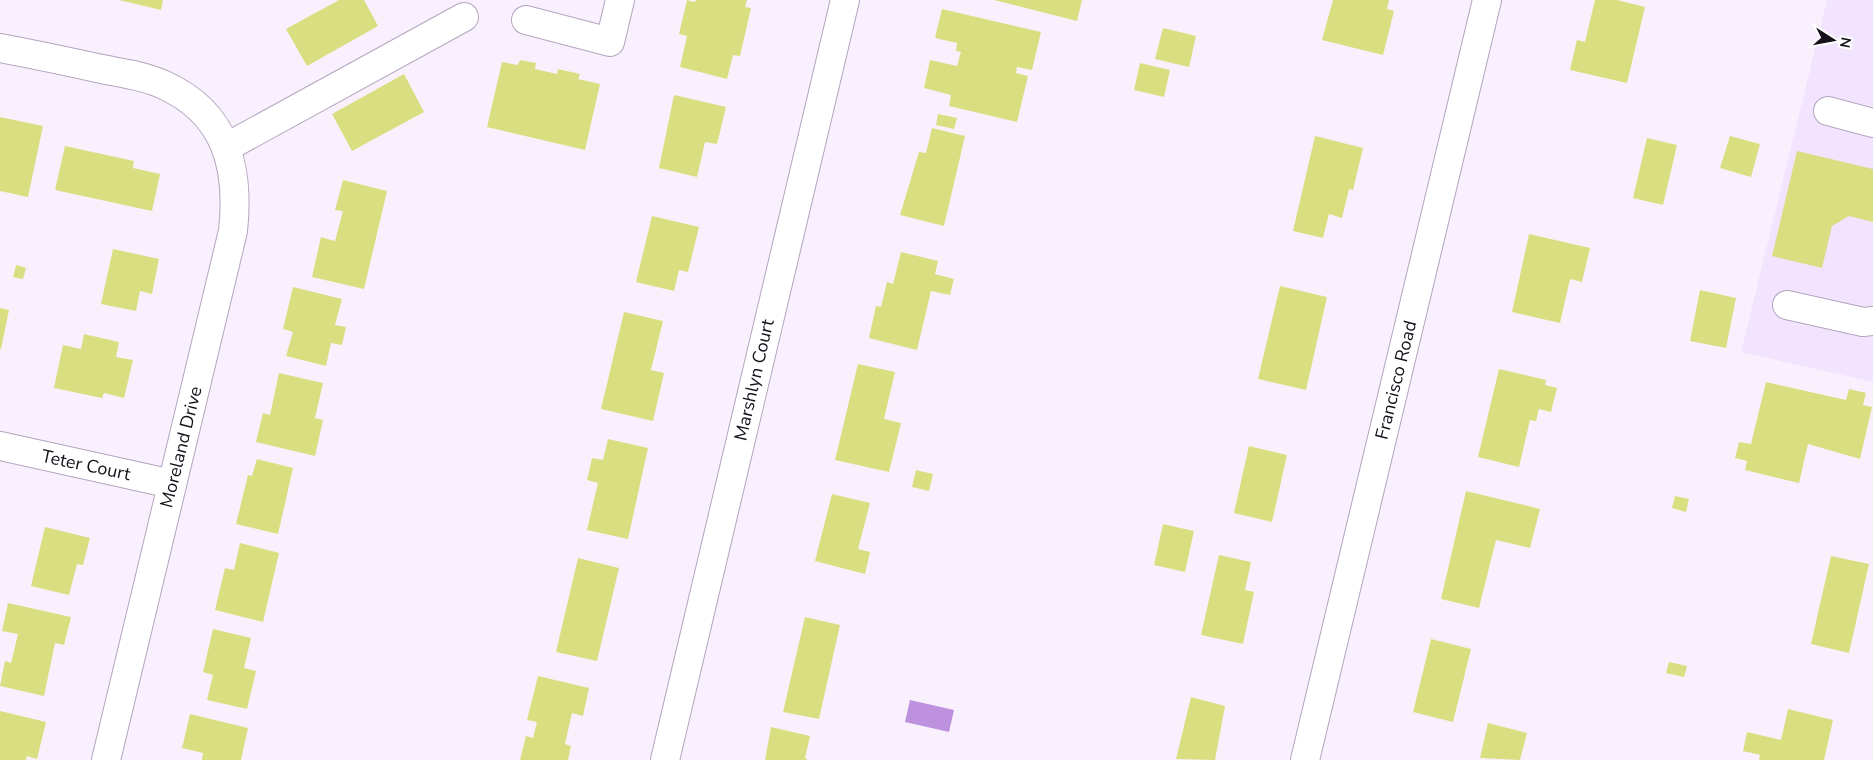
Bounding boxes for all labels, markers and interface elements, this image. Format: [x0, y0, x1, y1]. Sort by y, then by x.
north arrow [1808, 15, 1858, 65]
text: N [1835, 35, 1856, 49]
street label: Marshlyn Court [728, 316, 780, 443]
street label: Francisco Road [1370, 318, 1422, 442]
street label: Moreland Drive [154, 384, 208, 510]
street label: Teter Court [39, 444, 134, 486]

